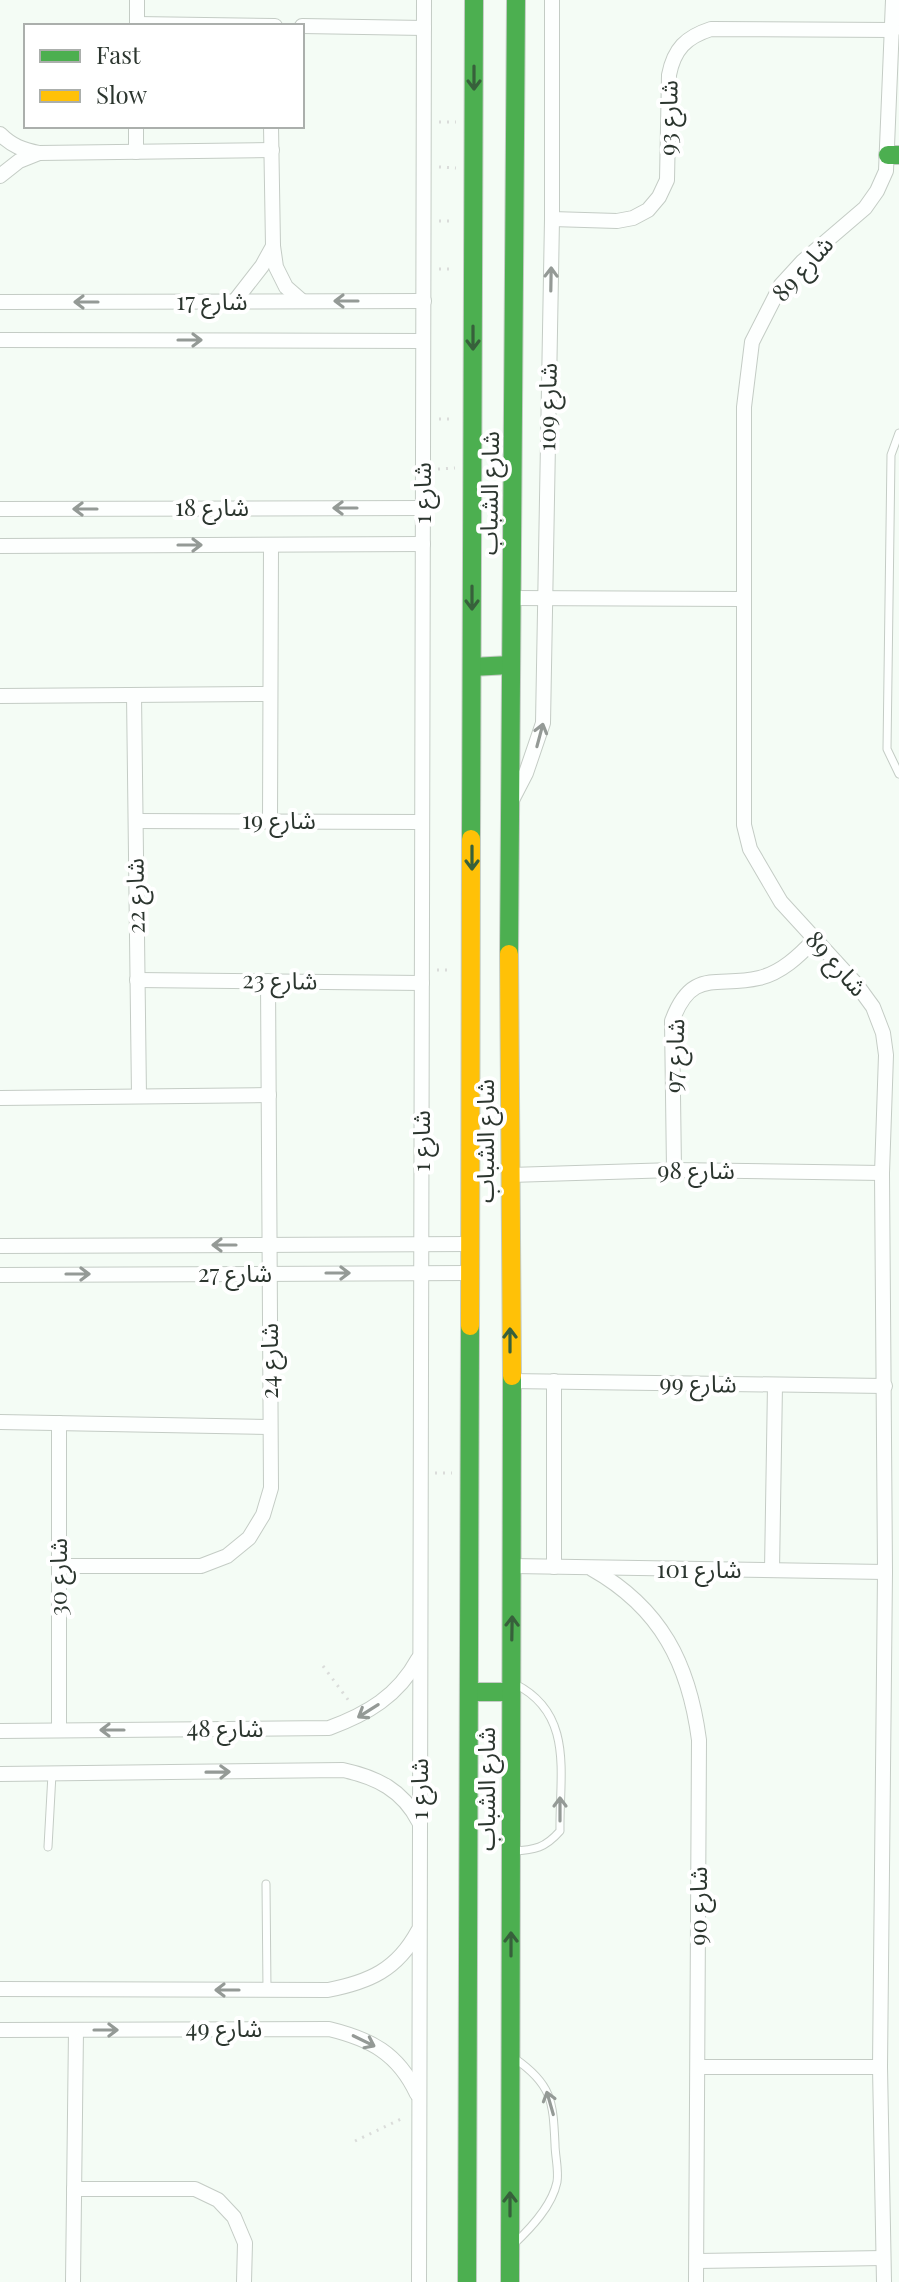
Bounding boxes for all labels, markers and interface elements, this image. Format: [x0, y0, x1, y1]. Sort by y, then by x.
legend [24, 24, 304, 128]
text: Fast [96, 38, 141, 70]
one-way arrow [466, 64, 482, 91]
text: Slow [96, 78, 148, 110]
street label: شارع 93 [650, 80, 687, 156]
street label: شارع 89 [764, 228, 842, 309]
one-way arrow [543, 266, 558, 293]
street label: شارع 17 [176, 284, 248, 319]
one-way arrow [333, 293, 360, 309]
one-way arrow [73, 294, 100, 310]
one-way arrow [465, 324, 481, 351]
one-way arrow [176, 333, 203, 348]
street label: شارع 109 [529, 363, 566, 451]
street label: شارع الشباب [471, 431, 508, 555]
street label: شارع 1 [405, 462, 440, 524]
street label: شارع 18 [175, 490, 249, 525]
one-way arrow [332, 500, 359, 516]
one-way arrow [72, 501, 99, 517]
one-way arrow [176, 537, 203, 553]
one-way arrow [464, 584, 480, 611]
one-way arrow [533, 722, 548, 748]
street label: شارع 19 [242, 803, 316, 838]
one-way arrow [464, 844, 480, 871]
street label: شارع 22 [117, 858, 154, 934]
street label: شارع 89 [797, 923, 875, 1004]
street label: شارع 23 [242, 962, 318, 999]
street label: شارع 97 [656, 1018, 693, 1094]
street label: شارع الشباب [468, 1079, 503, 1203]
street label: شارع 1 [404, 1110, 439, 1172]
street label: شارع 98 [657, 1153, 735, 1188]
one-way arrow [211, 1237, 238, 1253]
street label: شارع 27 [198, 1256, 272, 1291]
one-way arrow [324, 1265, 351, 1281]
one-way arrow [64, 1266, 91, 1282]
street label: شارع 24 [252, 1323, 287, 1399]
one-way arrow [502, 1327, 518, 1354]
street label: شارع 99 [659, 1365, 737, 1402]
street label: شارع 30 [41, 1538, 76, 1616]
street label: شارع 101 [657, 1552, 741, 1587]
one-way arrow [504, 1615, 520, 1642]
one-way arrow [357, 1703, 379, 1719]
street label: شارع 48 [186, 1711, 264, 1746]
one-way arrow [99, 1722, 126, 1738]
street label: شارع الشباب [469, 1727, 504, 1851]
street label: شارع 1 [402, 1758, 437, 1820]
one-way arrow [204, 1764, 231, 1779]
one-way arrow [552, 1796, 568, 1823]
street label: شارع 90 [681, 1866, 716, 1946]
one-way arrow [503, 1931, 519, 1958]
one-way arrow [214, 1982, 241, 1998]
street label: شارع 49 [186, 2011, 262, 2046]
one-way arrow [92, 2022, 119, 2038]
one-way arrow [351, 2034, 375, 2049]
one-way arrow [542, 2091, 556, 2116]
one-way arrow [502, 2191, 518, 2218]

